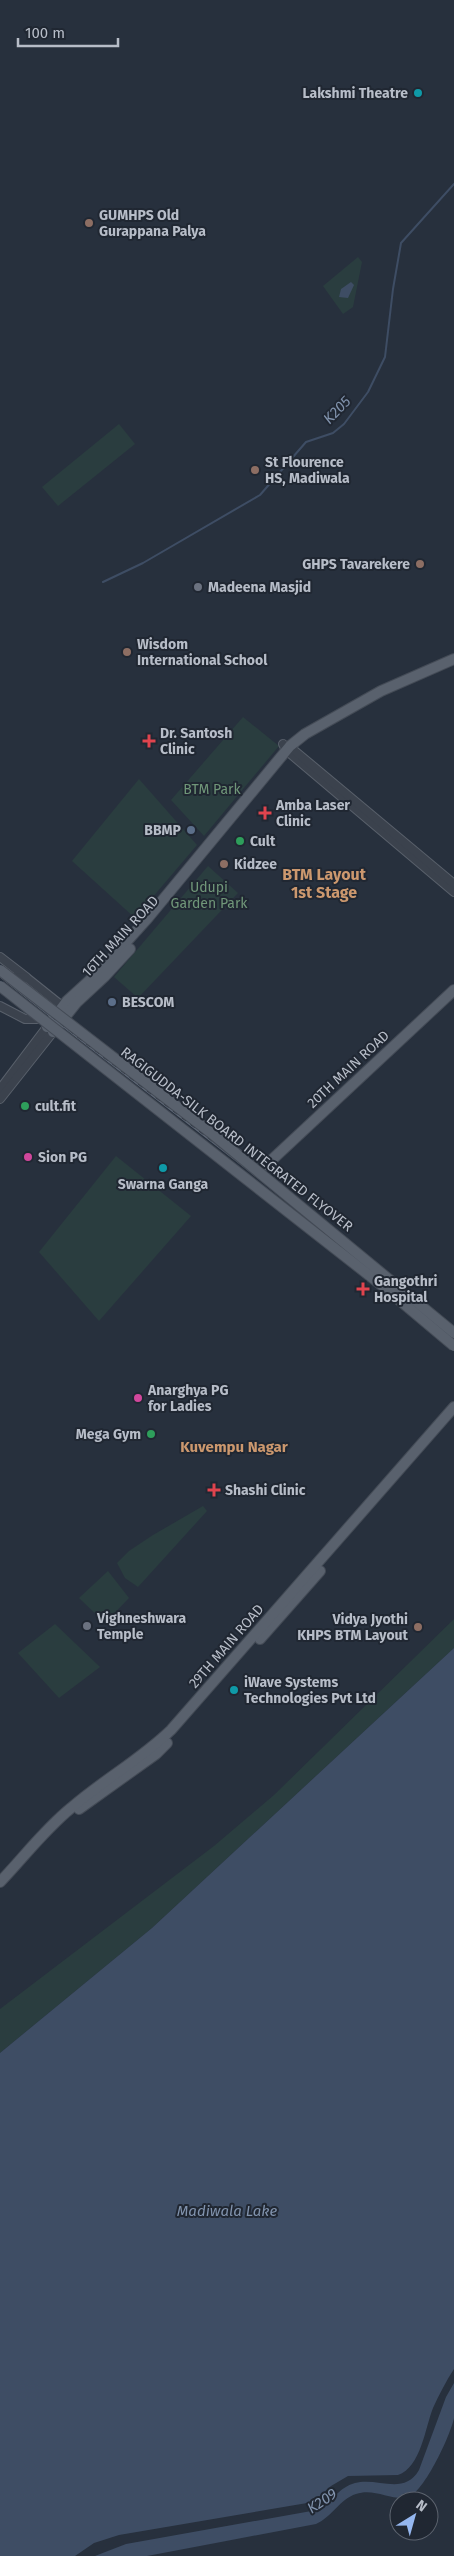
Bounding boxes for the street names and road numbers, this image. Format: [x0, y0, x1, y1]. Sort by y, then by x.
street label: 16TH MAIN ROAD [78, 892, 162, 980]
street label: 20TH MAIN ROAD [304, 1027, 393, 1112]
street label: RAGIGUDDA-SILK BOARD INTEGRATED FLYOVER [117, 1043, 357, 1236]
street label: 29TH MAIN ROAD [185, 1601, 267, 1692]

